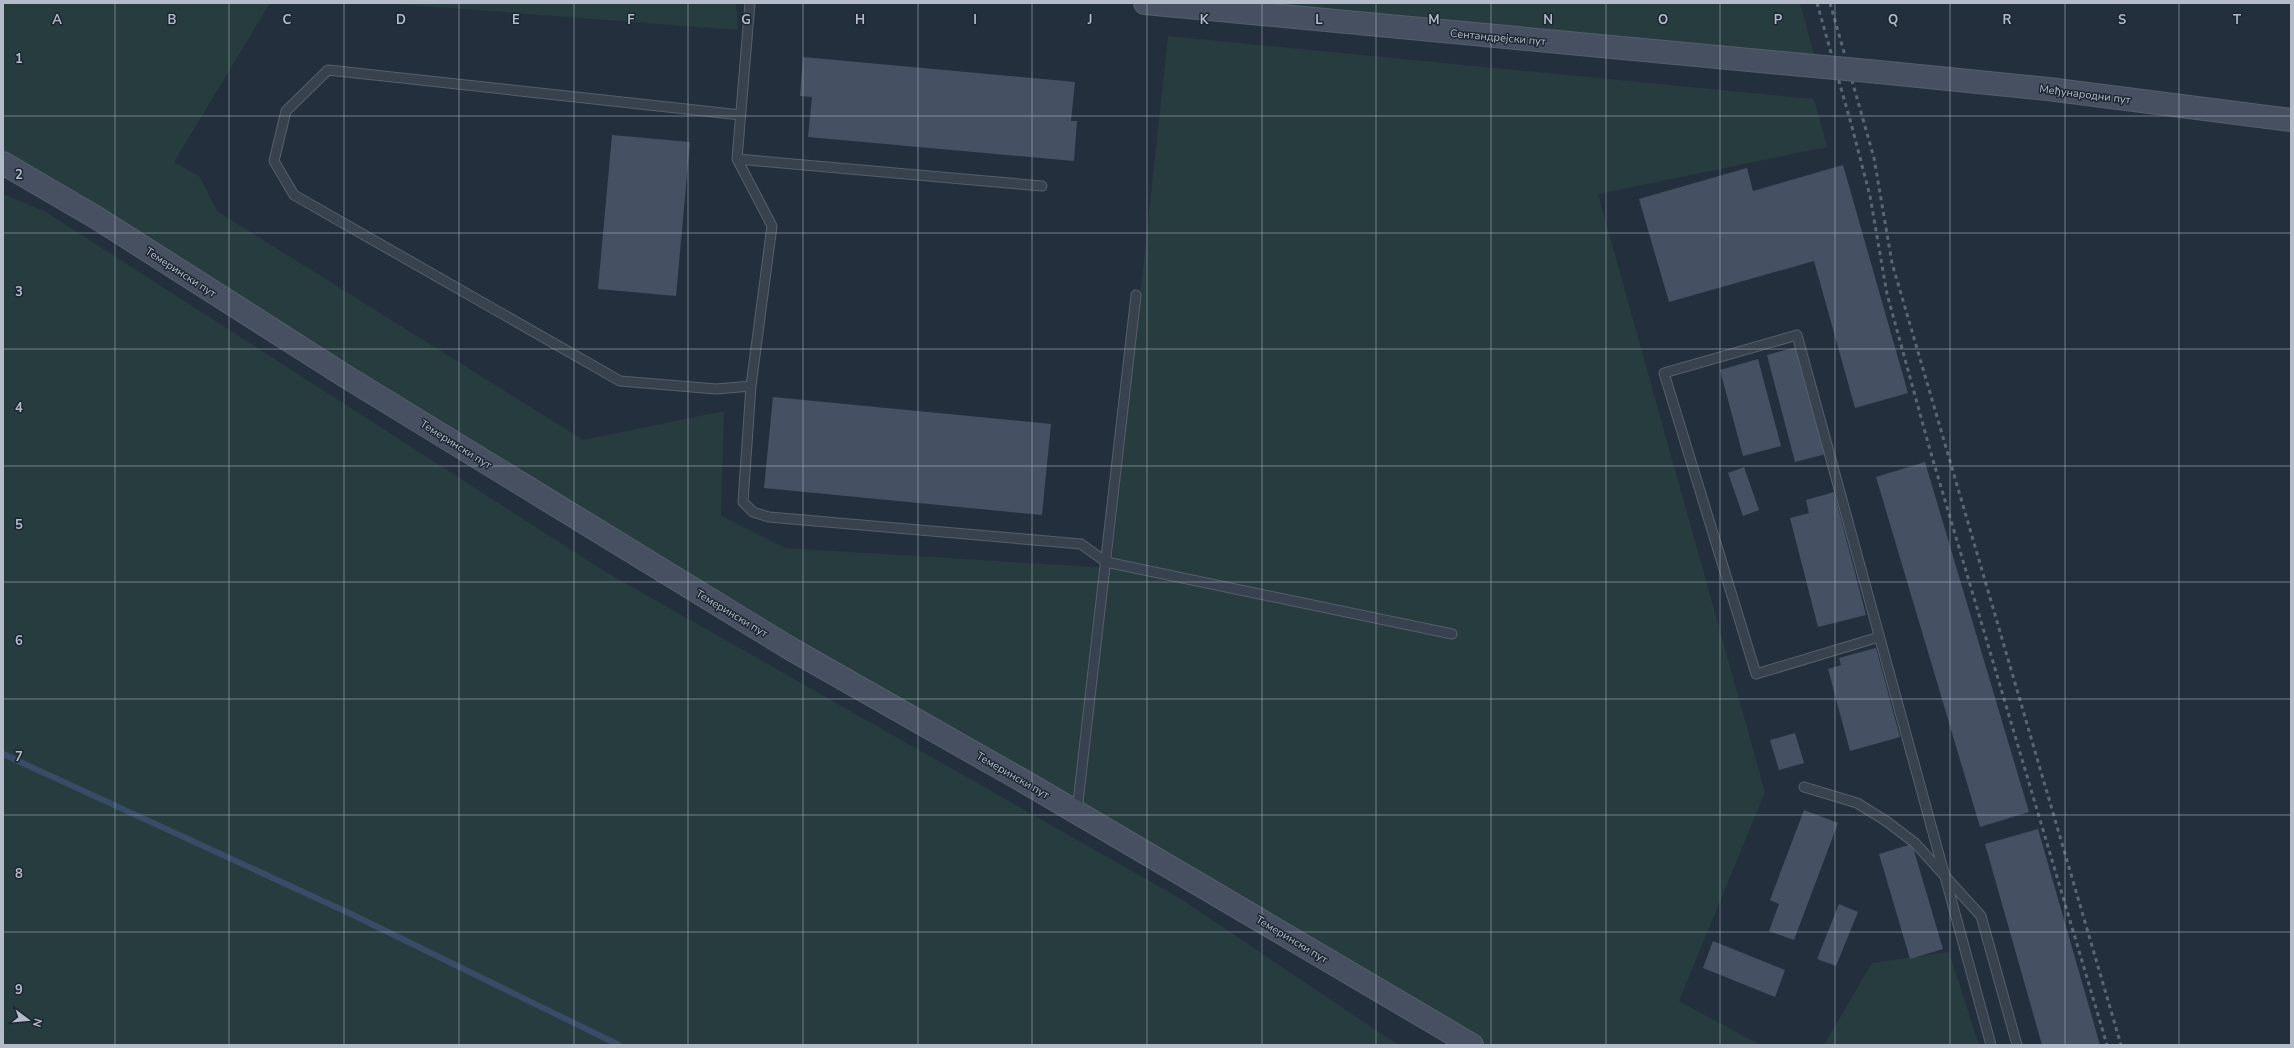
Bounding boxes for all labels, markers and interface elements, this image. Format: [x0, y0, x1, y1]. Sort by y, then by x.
text: A [52, 11, 62, 29]
text: B [168, 11, 177, 29]
text: C [283, 11, 292, 29]
text: D [396, 11, 406, 29]
text: E [512, 11, 520, 29]
text: F [627, 11, 635, 29]
text: G [741, 11, 751, 29]
text: H [855, 11, 865, 29]
text: I [973, 11, 977, 29]
text: J [1087, 11, 1092, 29]
text: K [1200, 11, 1209, 29]
text: L [1315, 11, 1323, 29]
text: M [1428, 11, 1440, 29]
text: N [1543, 11, 1553, 29]
text: O [1658, 11, 1668, 29]
text: P [1774, 11, 1783, 29]
text: Q [1888, 11, 1898, 29]
text: R [2003, 11, 2012, 29]
text: S [2118, 11, 2126, 29]
text: T [2233, 11, 2242, 29]
street label: Сентандрејски пут [1449, 26, 1547, 49]
text: 1 [15, 50, 23, 68]
street label: Међународни пут [2038, 81, 2132, 108]
text: 2 [15, 166, 23, 184]
street label: Темерински пут [142, 244, 219, 301]
text: 3 [15, 283, 23, 301]
text: 4 [15, 399, 23, 417]
street label: Темерински пут [417, 416, 494, 472]
text: 5 [15, 516, 23, 534]
street label: Темерински пут [693, 586, 771, 641]
text: 6 [15, 632, 23, 650]
text: 7 [15, 748, 23, 766]
street label: Темерински пут [974, 749, 1052, 802]
text: 8 [15, 865, 23, 883]
street label: Темерински пут [1253, 912, 1331, 967]
text: 9 [15, 981, 23, 999]
north arrow [8, 1000, 48, 1040]
text: N [29, 1017, 45, 1029]

